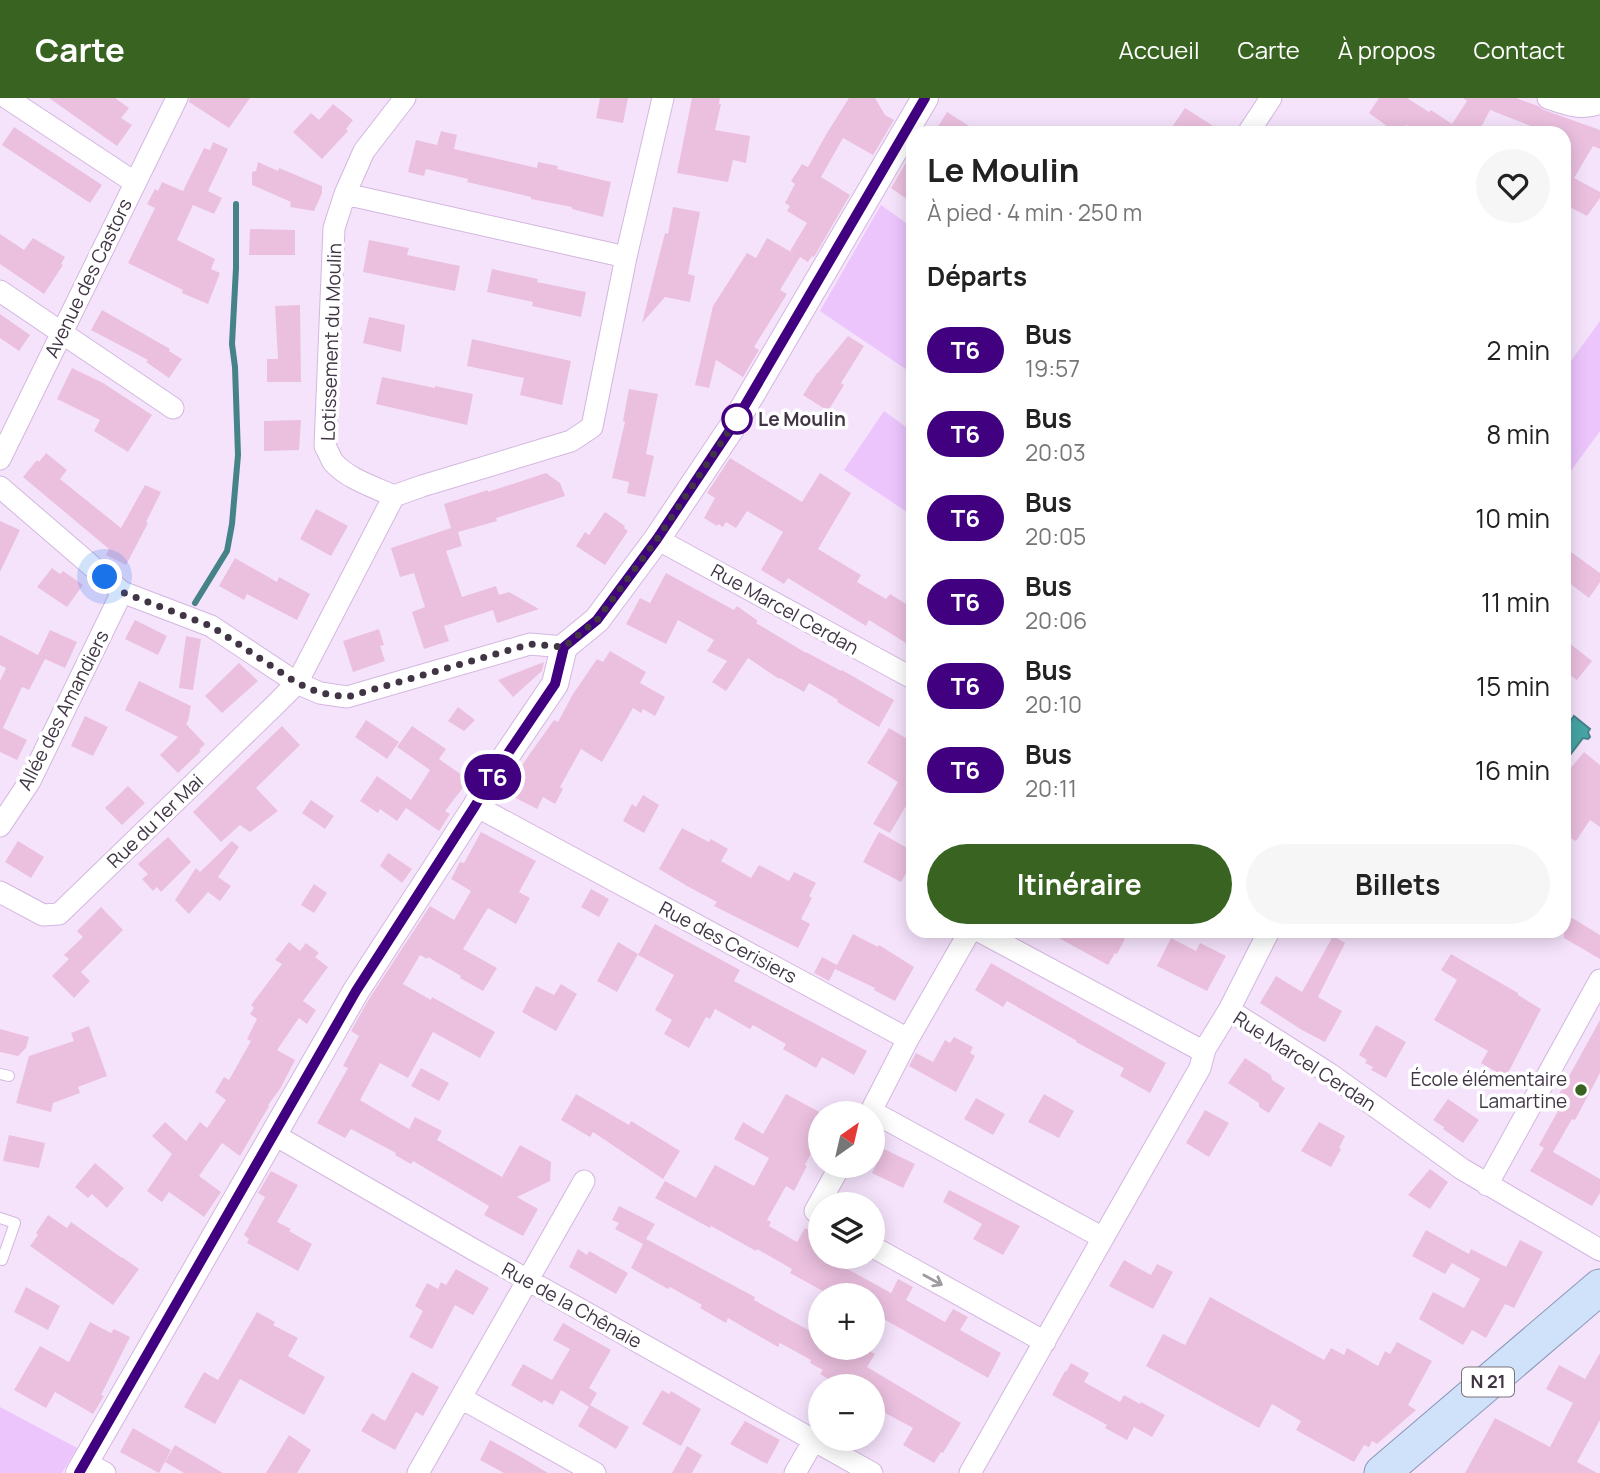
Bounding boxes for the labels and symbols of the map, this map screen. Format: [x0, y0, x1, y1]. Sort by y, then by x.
street label: Avenue des Castors [38, 194, 138, 362]
street label: Lotissement du Moulin [315, 242, 347, 442]
marker: Le Moulin [722, 404, 752, 434]
place label: Le Moulin [758, 406, 846, 432]
street label: Rue Marcel Cerdan [706, 558, 864, 660]
your location [87, 559, 122, 594]
street label: Allée des Amandiers [11, 626, 115, 794]
line badge: T6 [462, 754, 524, 800]
street label: Rue du 1er Mai [101, 768, 209, 874]
street label: Rue des Cerisiers [655, 895, 801, 989]
street label: Rue Marcel Cerdan [1229, 1005, 1381, 1117]
place label: École élémentaire Lamartine [1410, 1066, 1567, 1114]
marker: École élémentaire Lamartine [1573, 1082, 1589, 1098]
north arrow [808, 1101, 886, 1178]
street label: Rue de la Chênaie [497, 1256, 647, 1354]
one-way arrow [922, 1274, 943, 1287]
road number: N 21 [1462, 1367, 1514, 1396]

